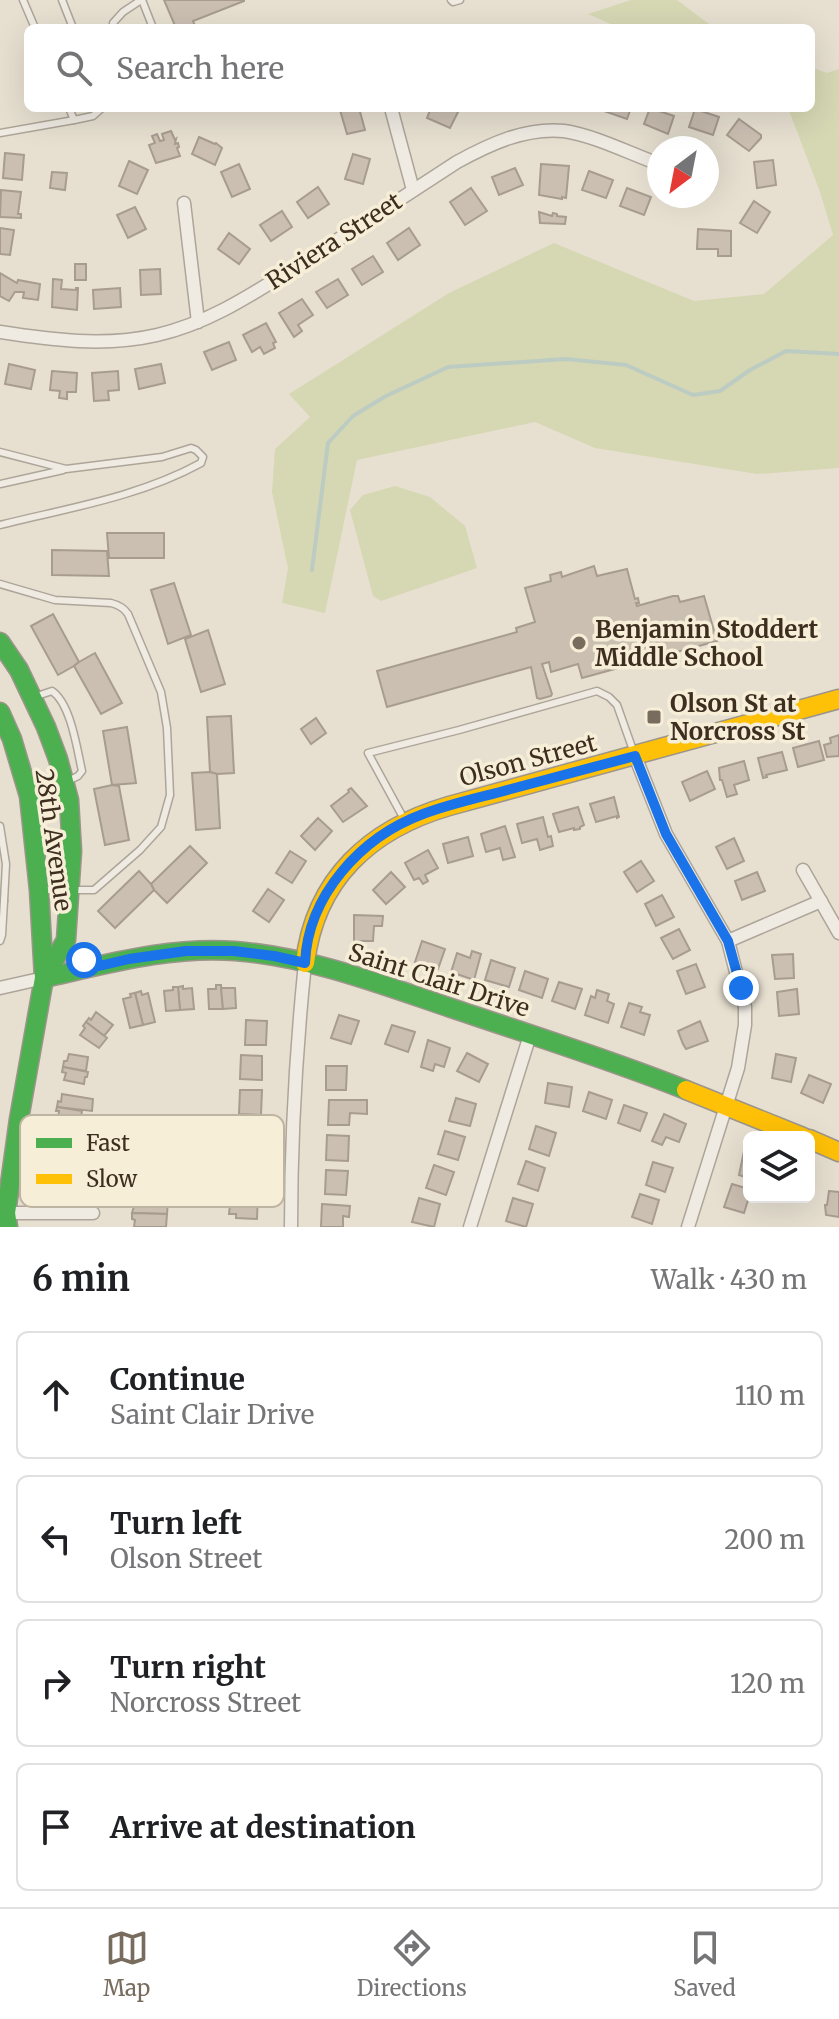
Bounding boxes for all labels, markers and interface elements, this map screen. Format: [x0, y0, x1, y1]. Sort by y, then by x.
search box [24, 24, 815, 112]
icon: search [52, 46, 96, 90]
text: Search here [116, 49, 284, 87]
north arrow [647, 136, 719, 208]
street label: Riviera Street [260, 185, 408, 296]
place label: Benjamin Stoddert Middle School [595, 614, 818, 673]
marker: Benjamin Stoddert Middle School [570, 634, 588, 652]
place label: Olson St at Norcross St [670, 688, 806, 747]
marker: Olson St at Norcross St [645, 708, 663, 726]
street label: Olson Street [456, 727, 601, 793]
street label: 28th Avenue [29, 767, 79, 913]
street label: Saint Clair Drive [345, 936, 533, 1024]
route start [66, 942, 102, 978]
route end [723, 970, 759, 1006]
legend [20, 1115, 284, 1207]
text: Fast [86, 1129, 130, 1157]
map controls [743, 1131, 815, 1203]
button: layers [743, 1131, 815, 1203]
text: Slow [86, 1165, 137, 1193]
text: 6 min [32, 1258, 130, 1300]
text: Walk · 430 m [651, 1263, 807, 1296]
text: Continue [110, 1360, 245, 1398]
icon: ahead [34, 1373, 78, 1417]
text: 110 m [735, 1379, 805, 1412]
text: Saint Clair Drive [110, 1398, 314, 1431]
text: Turn left [110, 1504, 242, 1542]
icon: left [34, 1517, 78, 1561]
text: 200 m [724, 1523, 805, 1556]
text: Olson Street [110, 1542, 262, 1575]
text: Turn right [110, 1648, 266, 1686]
icon: right [34, 1661, 78, 1705]
text: 120 m [730, 1667, 805, 1700]
text: Norcross Street [110, 1686, 301, 1719]
icon: arrive [34, 1805, 78, 1849]
text: Arrive at destination [110, 1808, 416, 1846]
tab: Map [103, 1926, 150, 2002]
tab: Directions [357, 1926, 467, 2002]
tab: Saved [673, 1926, 736, 2002]

